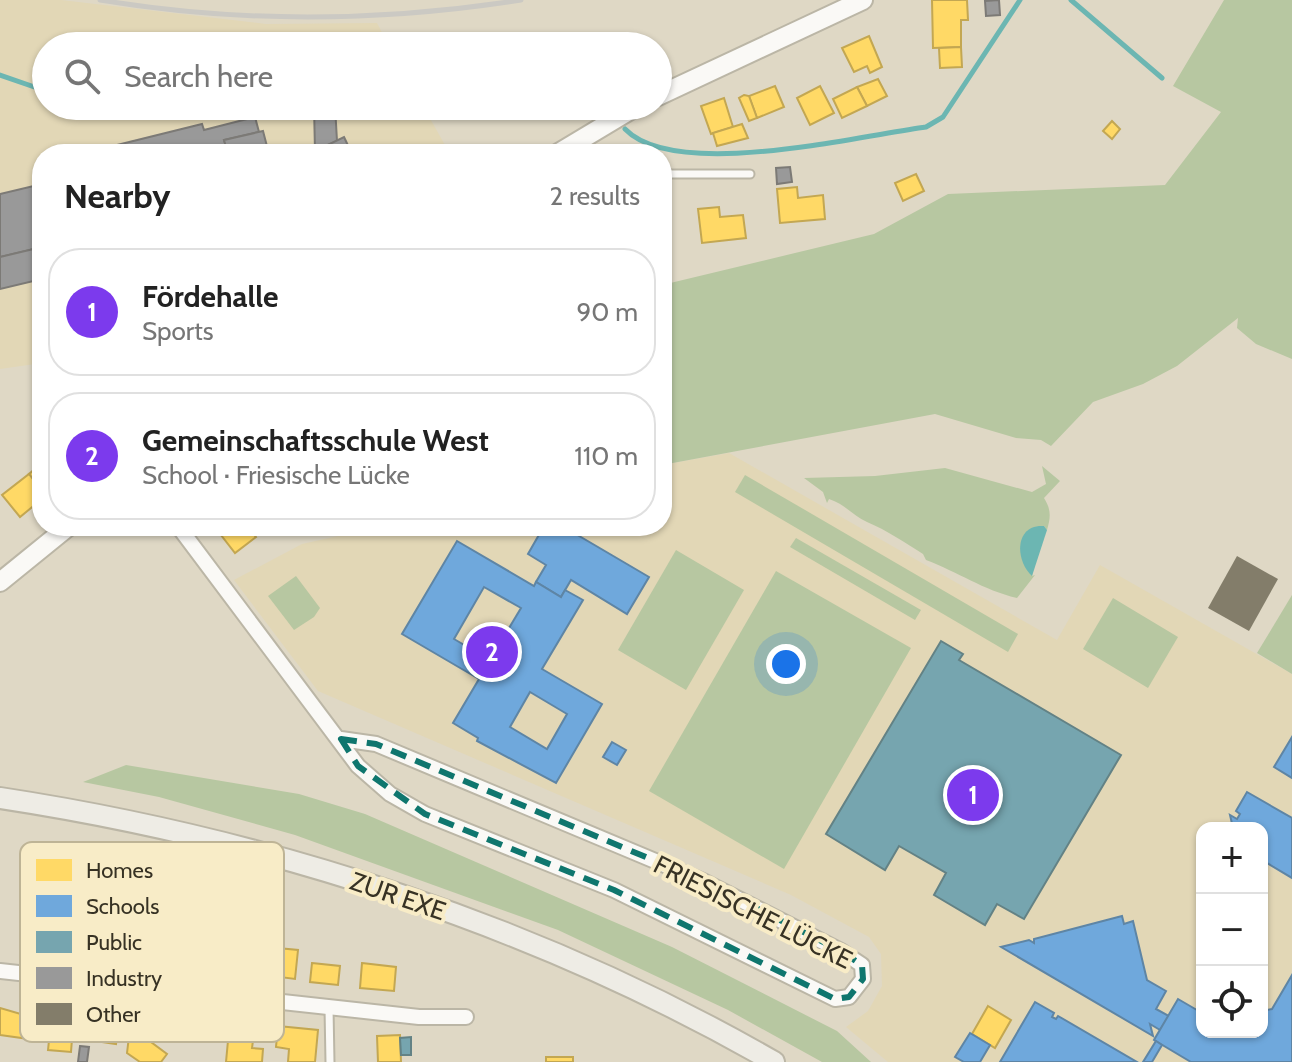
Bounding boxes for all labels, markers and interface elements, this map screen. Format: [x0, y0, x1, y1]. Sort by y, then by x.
search box [32, 32, 672, 120]
icon: search [60, 54, 104, 98]
text: Search here [124, 58, 273, 95]
text: Nearby [64, 175, 171, 217]
text: 2 results [549, 180, 640, 212]
text: Fördehalle [142, 278, 279, 315]
text: 1 [87, 296, 97, 328]
text: 90 m [576, 296, 638, 328]
text: Sports [142, 315, 214, 347]
text: Gemeinschaftsschule West [142, 422, 489, 459]
text: 2 [85, 440, 99, 472]
text: 110 m [574, 440, 638, 472]
text: School · Friesische Lücke [142, 459, 410, 491]
pin: 2 [466, 622, 518, 682]
your location [766, 644, 806, 684]
pin: 1 [947, 765, 999, 825]
map controls [1196, 822, 1268, 1038]
button: + [1196, 822, 1268, 894]
legend [20, 842, 284, 1042]
street label: FRIESISCHE LÜCKE [648, 848, 858, 976]
text: Homes [86, 857, 153, 884]
street label: ZUR EXE [346, 865, 450, 927]
text: Schools [86, 893, 159, 920]
button: − [1196, 894, 1268, 966]
text: Public [86, 929, 142, 956]
text: Industry [86, 965, 162, 992]
button: locate [1196, 966, 1268, 1038]
text: Other [86, 1001, 141, 1028]

